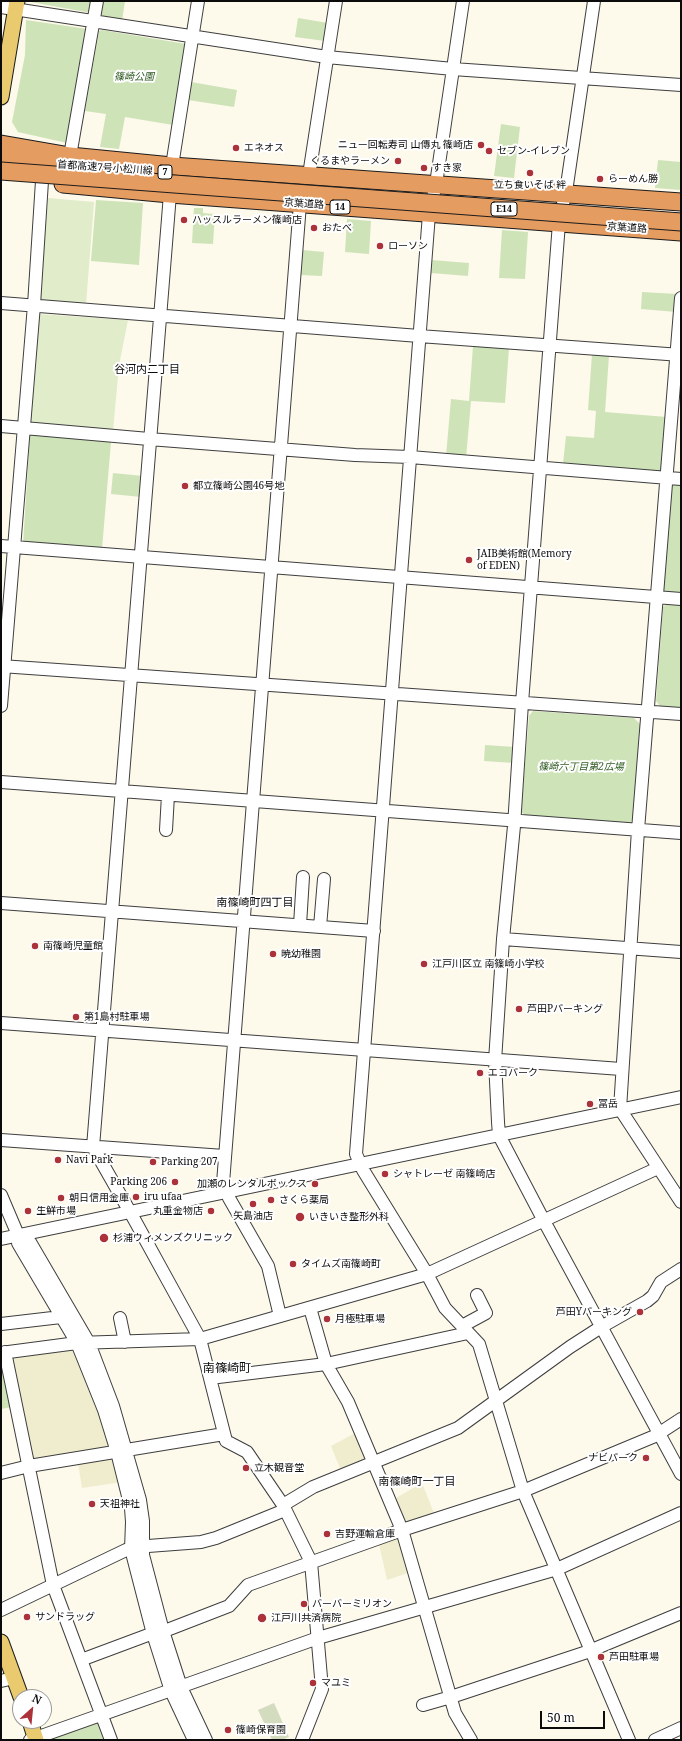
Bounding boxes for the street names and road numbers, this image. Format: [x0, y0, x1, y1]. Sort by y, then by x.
street label: 首都高速7号小松川線 [57, 159, 153, 177]
road number: 7 [158, 165, 172, 179]
street label: 京葉道路 [284, 197, 324, 211]
road number: 14 [330, 200, 350, 214]
road number: E14 [491, 202, 517, 216]
street label: 京葉道路 [607, 221, 647, 235]

